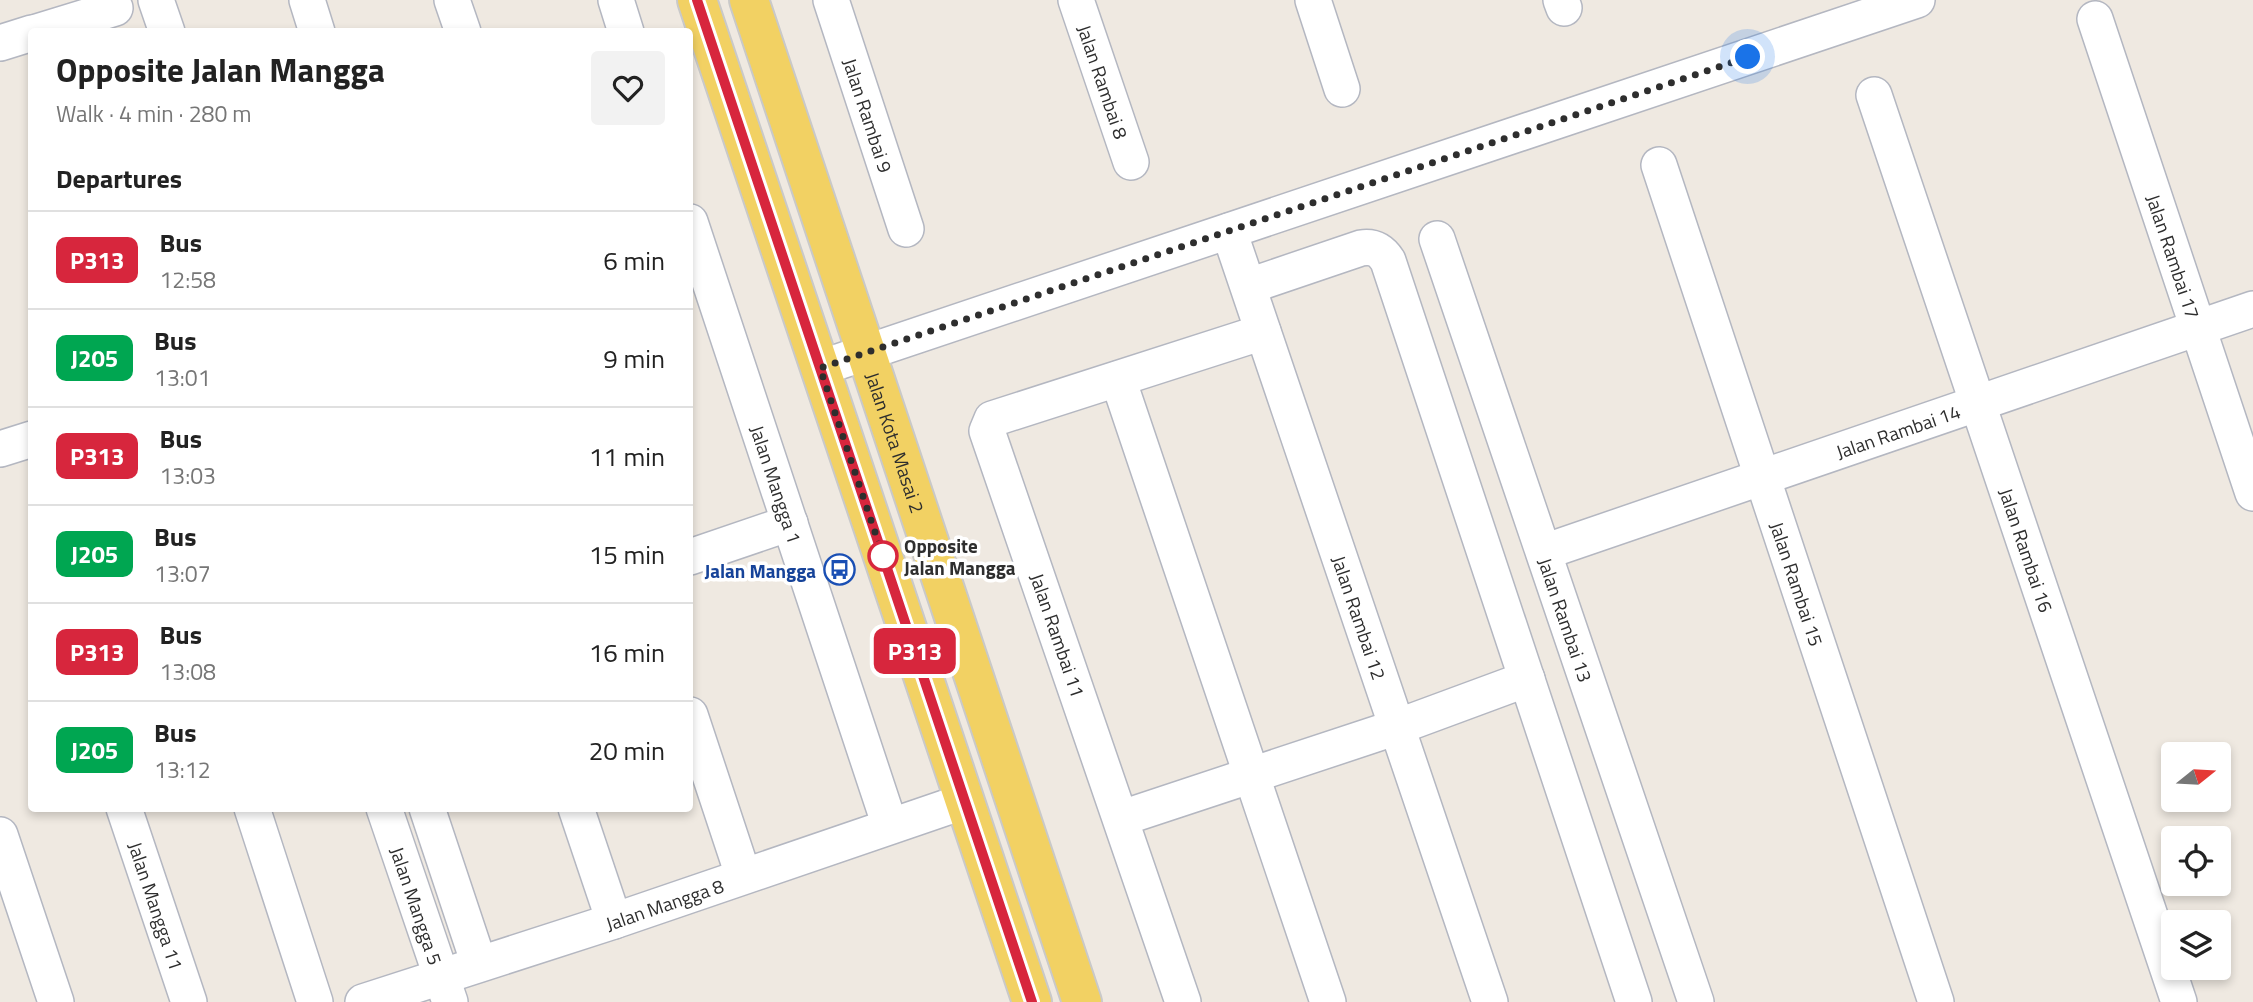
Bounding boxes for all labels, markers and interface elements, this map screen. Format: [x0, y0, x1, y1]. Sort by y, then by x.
street label: Jalan Rambai 8 [1071, 20, 1137, 143]
your location [1730, 39, 1765, 74]
text: Opposite Jalan Mangga [56, 45, 385, 95]
button: heart [591, 51, 665, 125]
street label: Jalan Rambai 9 [836, 54, 901, 176]
text: Walk · 4 min · 280 m [56, 96, 252, 131]
text: Departures [56, 159, 182, 198]
street label: Jalan Rambai 17 [2140, 190, 2208, 322]
text: Bus [159, 223, 202, 262]
text: 6 min [603, 241, 665, 280]
text: P313 [70, 242, 124, 278]
text: 12:58 [159, 262, 216, 297]
text: Bus [154, 321, 196, 360]
text: 9 min [603, 339, 665, 378]
text: J205 [71, 340, 118, 376]
text: 13:01 [154, 360, 211, 395]
street label: Jalan Kota Masai 2 [859, 368, 933, 517]
street label: Jalan Rambai 14 [1832, 396, 1964, 465]
text: Bus [159, 419, 202, 458]
street label: Jalan Mangga 1 [744, 421, 810, 547]
text: 11 min [589, 437, 665, 476]
text: P313 [70, 438, 124, 474]
text: 13:03 [159, 458, 216, 493]
street label: Jalan Rambai 16 [1993, 484, 2061, 616]
text: Bus [154, 517, 196, 556]
street label: Jalan Rambai 15 [1763, 518, 1832, 650]
place label: Opposite Jalan Mangga [904, 531, 1016, 582]
text: 15 min [589, 535, 665, 574]
text: J205 [71, 536, 118, 572]
marker: Opposite Jalan Mangga [868, 541, 898, 571]
street label: Jalan Rambai 12 [1325, 551, 1394, 684]
bus stop icon: Jalan Mangga [822, 553, 856, 587]
street label: Jalan Rambai 13 [1532, 554, 1601, 686]
text: 13:07 [154, 556, 211, 591]
place label: Jalan Mangga [705, 556, 816, 585]
street label: Jalan Rambai 11 [1023, 569, 1093, 701]
text: Bus [159, 615, 202, 654]
line badge: P313 [866, 628, 964, 674]
text: 16 min [589, 633, 665, 672]
text: P313 [888, 633, 942, 669]
text: P313 [70, 634, 124, 670]
text: 13:08 [159, 654, 216, 689]
text: Bus [154, 713, 196, 752]
text: 20 min [589, 731, 665, 770]
text: J205 [71, 732, 118, 768]
north arrow [2161, 742, 2231, 812]
map controls [2161, 742, 2231, 980]
text: 13:12 [154, 752, 211, 787]
button: locate [2161, 826, 2231, 896]
street label: Jalan Mangga 11 [122, 838, 192, 974]
street label: Jalan Mangga 5 [384, 843, 451, 968]
street label: Jalan Mangga 8 [602, 870, 728, 937]
button: layers [2161, 910, 2231, 980]

